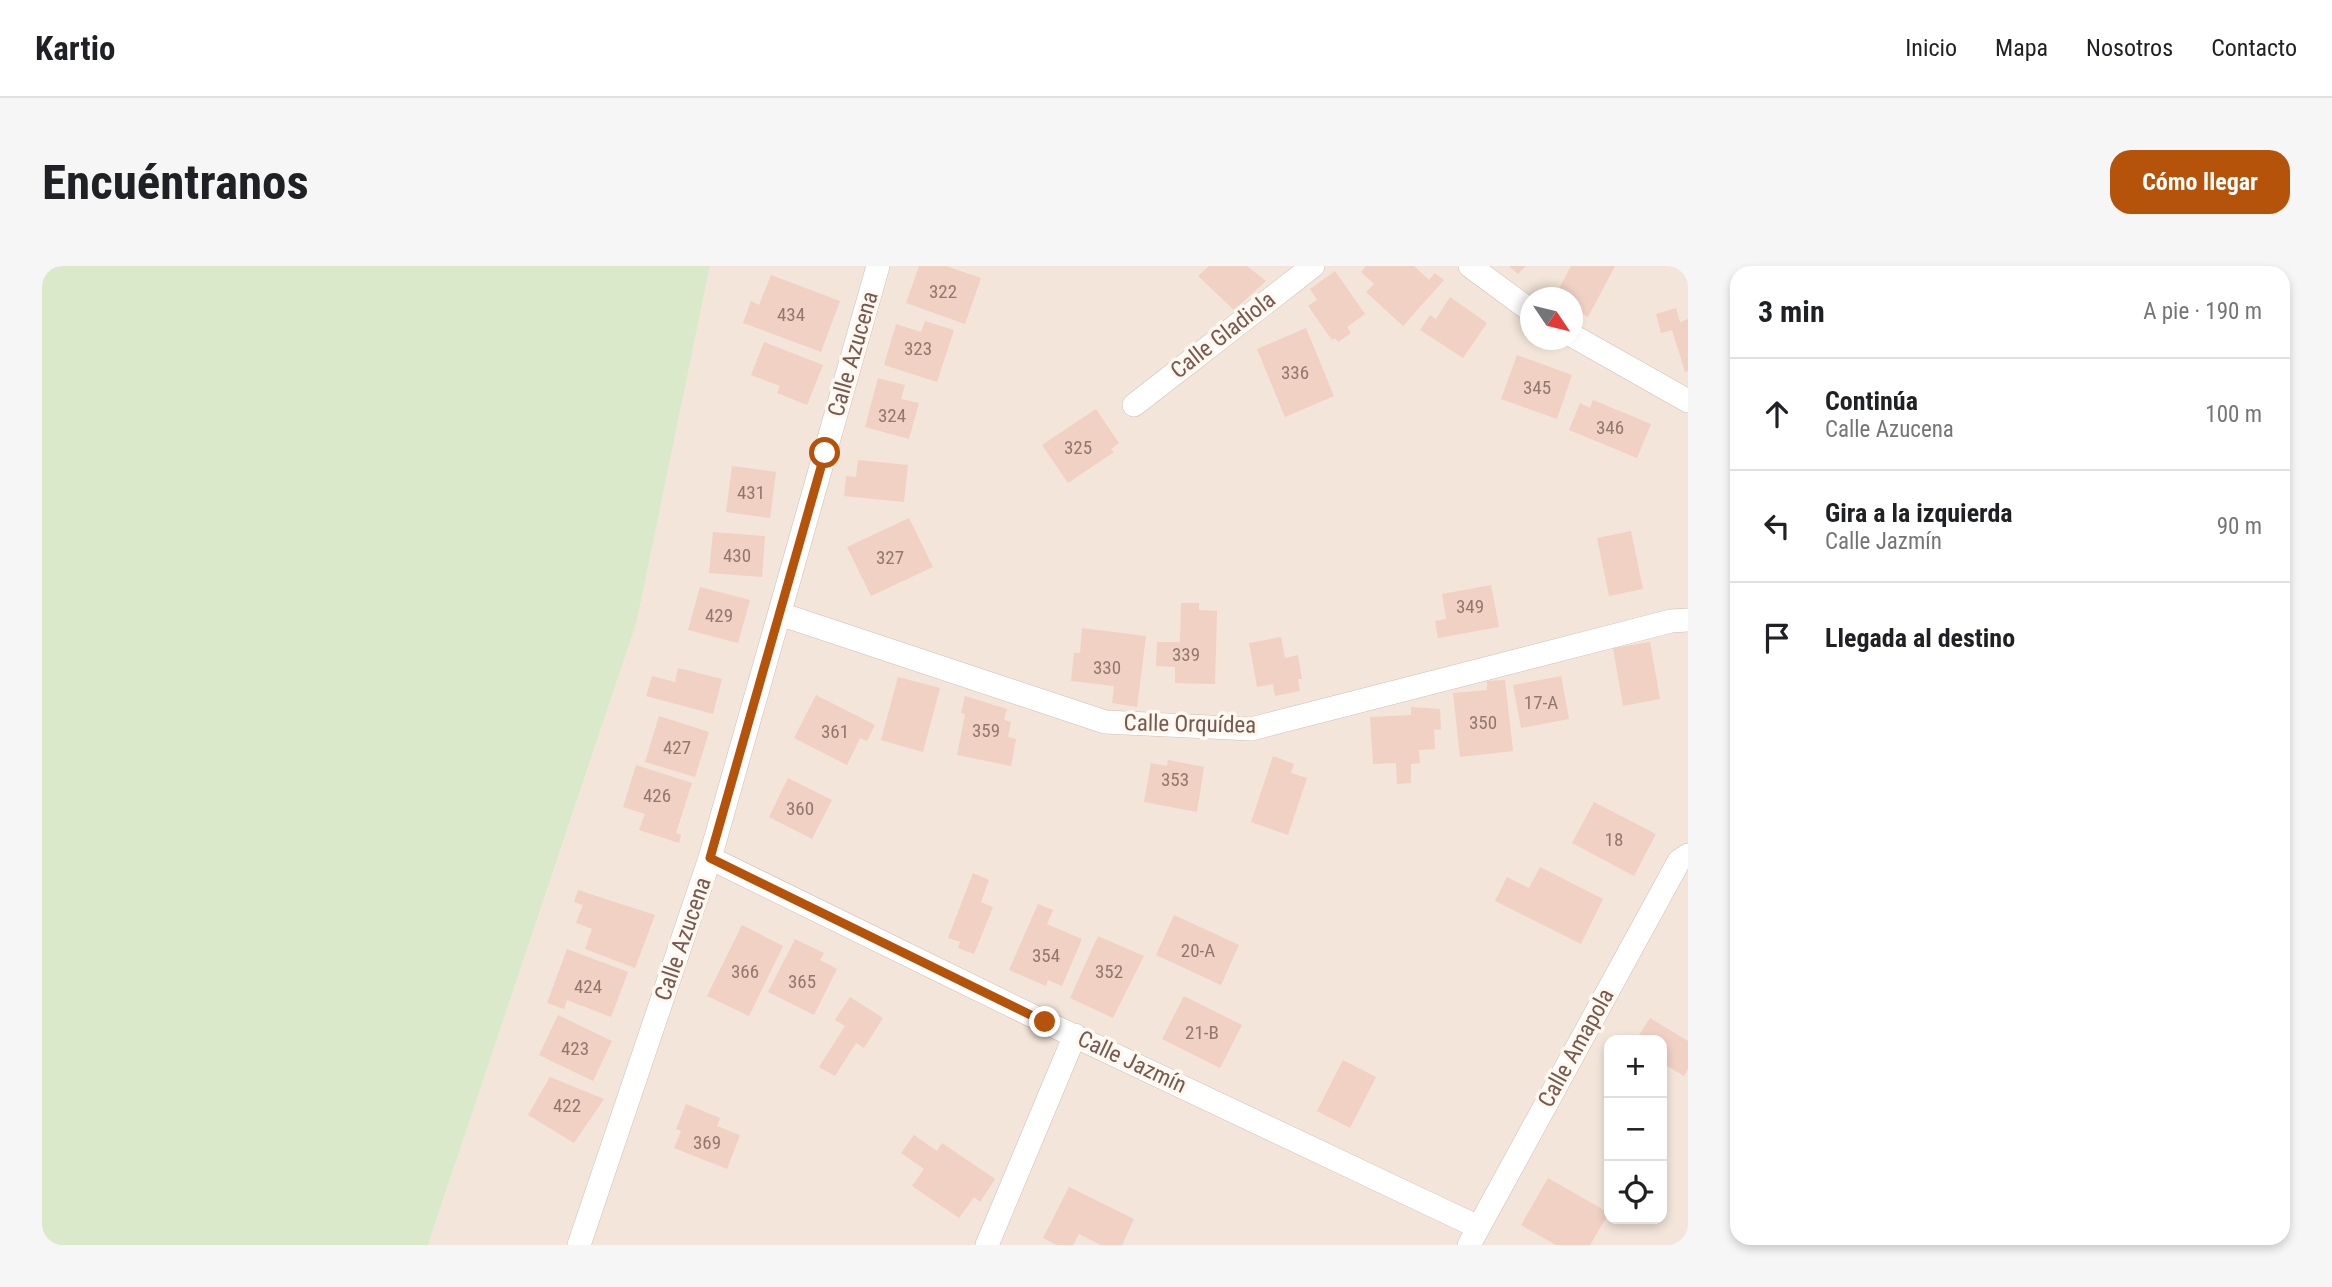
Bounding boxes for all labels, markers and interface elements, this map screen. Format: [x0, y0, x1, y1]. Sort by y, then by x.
text: Kartio [35, 29, 115, 68]
text: Inicio [1905, 34, 1957, 62]
text: Mapa [1995, 34, 2048, 62]
text: Nosotros [2086, 34, 2173, 62]
text: Contacto [2211, 34, 2297, 62]
button: Cómo llegar [2110, 150, 2290, 214]
text: Encuéntranos [42, 154, 309, 211]
house number: 322 [929, 280, 957, 303]
street label: Calle Gladiola [1165, 286, 1281, 384]
north arrow [1520, 287, 1583, 350]
street label: Calle Azucena [822, 288, 884, 420]
text: 3 min [1758, 294, 1825, 329]
text: A pie · 190 m [2143, 298, 2262, 325]
house number: 434 [777, 303, 805, 326]
house number: 323 [904, 337, 932, 360]
house number: 336 [1281, 361, 1309, 384]
house number: 345 [1523, 376, 1551, 399]
text: Continúa [1825, 386, 1918, 416]
icon: ahead [1758, 395, 1796, 433]
text: 100 m [2205, 401, 2262, 428]
house number: 324 [878, 404, 906, 427]
house number: 346 [1596, 416, 1624, 439]
text: Calle Azucena [1825, 416, 1954, 443]
house number: 325 [1064, 436, 1092, 459]
route start [809, 437, 840, 468]
house number: 431 [737, 481, 765, 504]
text: Gira a la izquierda [1825, 498, 2013, 528]
icon: left [1758, 507, 1796, 545]
text: 90 m [2217, 513, 2262, 540]
text: Calle Jazmín [1825, 528, 1942, 555]
house number: 430 [723, 544, 751, 567]
house number: 327 [876, 546, 904, 569]
house number: 349 [1456, 595, 1484, 618]
house number: 429 [705, 604, 733, 627]
icon: arrive [1758, 619, 1796, 657]
text: Llegada al destino [1825, 623, 2015, 653]
house number: 339 [1172, 643, 1200, 666]
house number: 330 [1093, 656, 1121, 679]
house number: 17-A [1524, 691, 1558, 714]
street label: Calle Orquídea [1124, 709, 1256, 739]
house number: 350 [1469, 711, 1497, 734]
house number: 359 [972, 719, 1000, 742]
house number: 361 [821, 720, 849, 743]
house number: 427 [663, 736, 691, 759]
house number: 353 [1161, 768, 1189, 791]
house number: 426 [643, 784, 671, 807]
house number: 360 [786, 797, 814, 820]
house number: 18 [1605, 828, 1623, 851]
street label: Calle Azucena [649, 874, 717, 1004]
house number: 20-A [1181, 939, 1215, 962]
house number: 354 [1032, 944, 1060, 967]
house number: 366 [731, 960, 759, 983]
house number: 352 [1095, 960, 1123, 983]
house number: 365 [788, 970, 816, 993]
house number: 424 [574, 975, 602, 998]
street label: Calle Amapola [1532, 984, 1620, 1112]
route end [1029, 1006, 1060, 1037]
house number: 21-B [1185, 1021, 1219, 1044]
street label: Calle Jazmín [1073, 1025, 1191, 1099]
map controls [1604, 1035, 1667, 1224]
button: + [1604, 1035, 1667, 1098]
house number: 423 [561, 1037, 589, 1060]
house number: 422 [553, 1094, 581, 1117]
button: − [1604, 1098, 1667, 1161]
house number: 369 [693, 1131, 721, 1154]
button: locate [1604, 1161, 1667, 1224]

